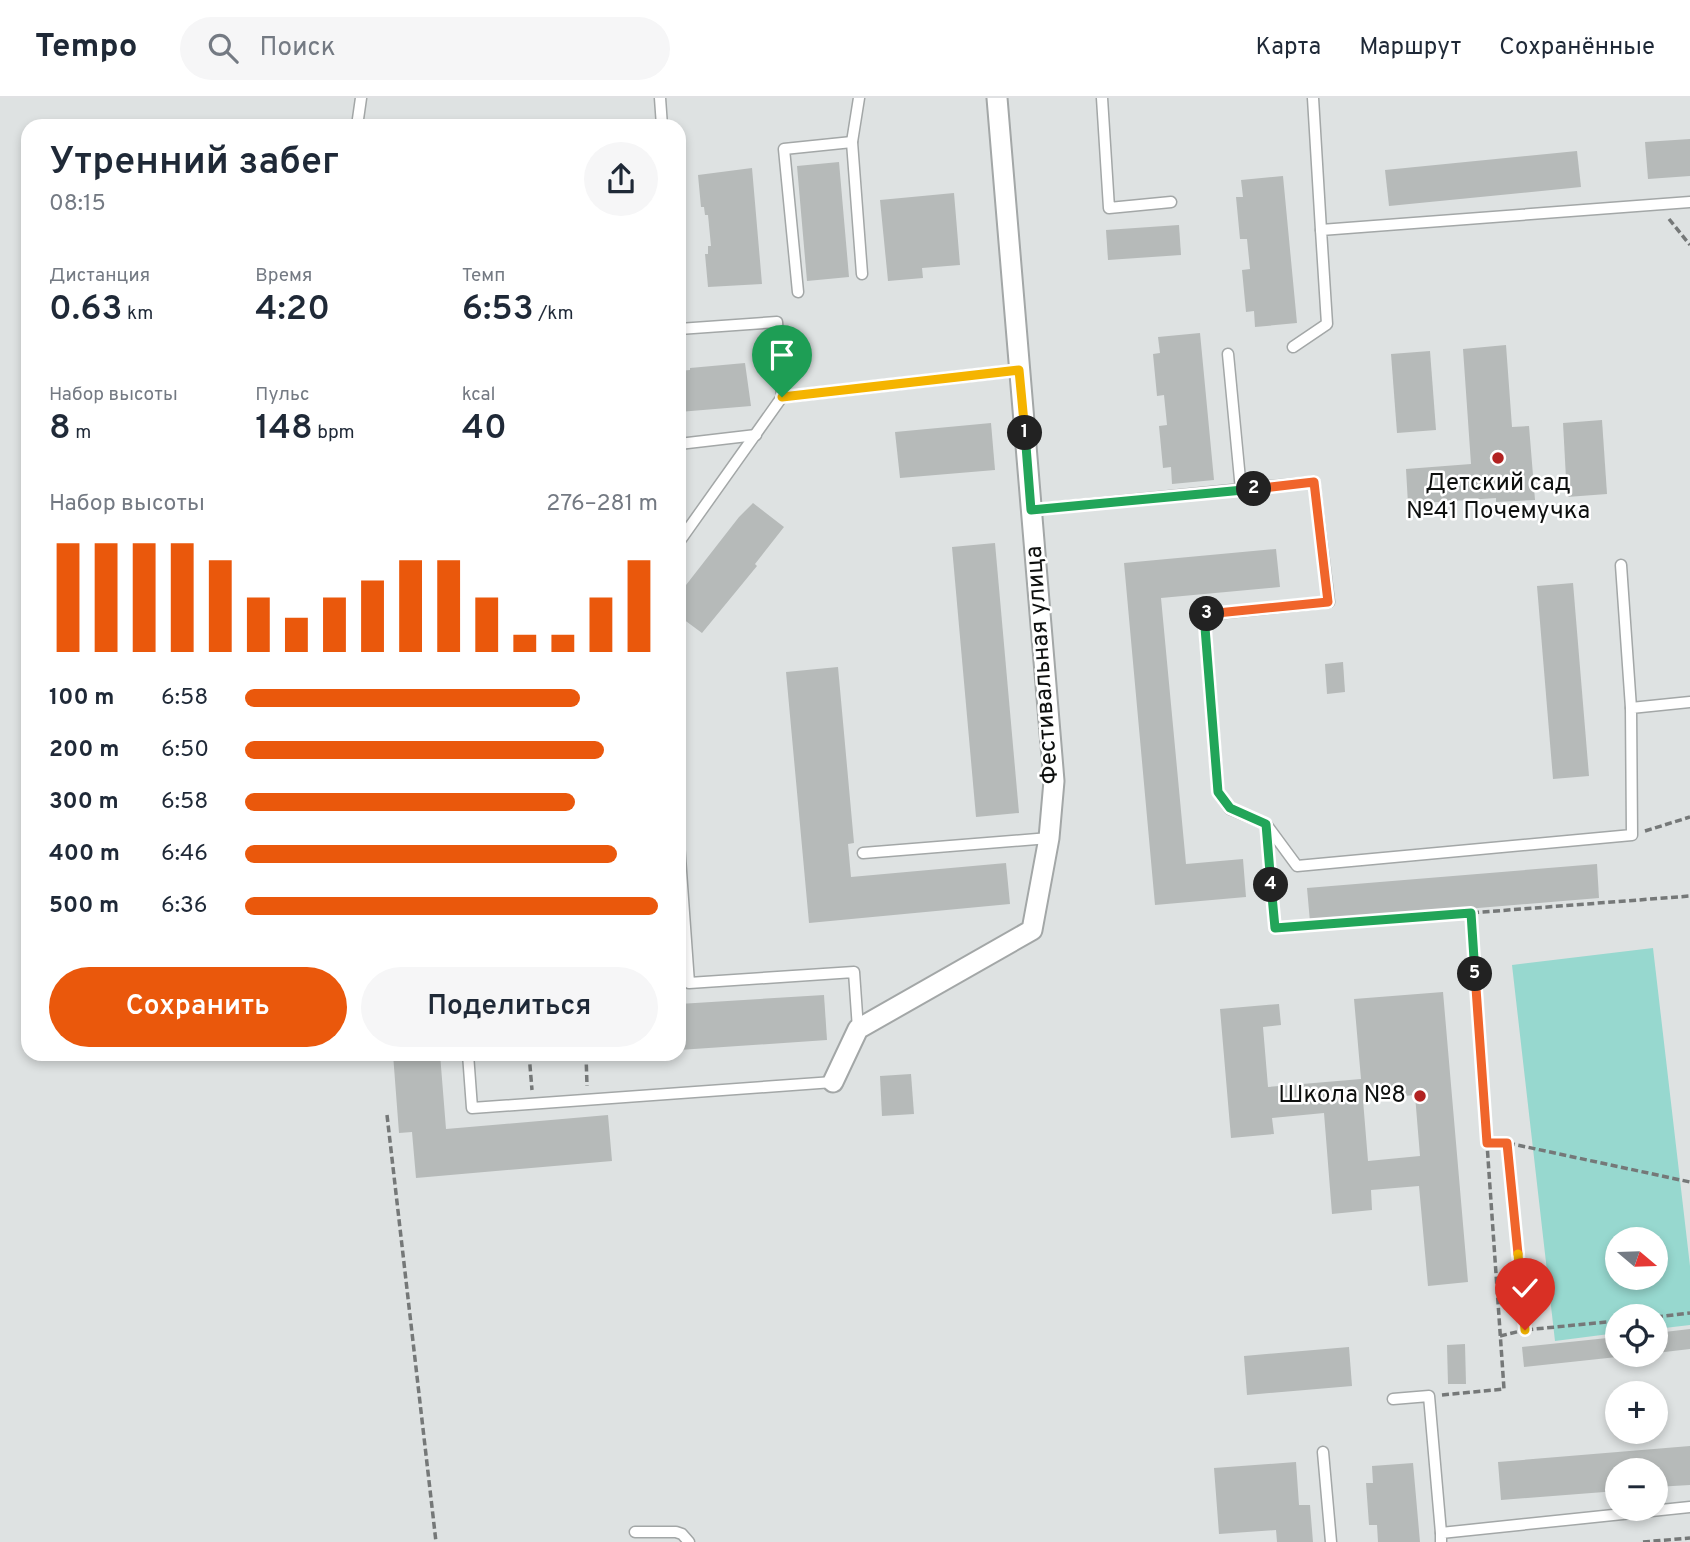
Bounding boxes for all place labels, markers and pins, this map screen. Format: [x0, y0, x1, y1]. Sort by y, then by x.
pin [752, 325, 812, 397]
pin: 1 [1007, 416, 1042, 450]
marker: Детский сад №41 Почемучка [1490, 450, 1506, 466]
place label: Детский сад №41 Почемучка [1406, 469, 1590, 527]
pin: 2 [1236, 472, 1272, 506]
pin: 3 [1190, 596, 1224, 632]
pin: 4 [1254, 868, 1288, 902]
pin: 5 [1458, 956, 1492, 992]
place label: Школа №8 [1278, 1081, 1406, 1111]
marker: Школа №8 [1412, 1088, 1428, 1104]
pin [1495, 1258, 1555, 1330]

